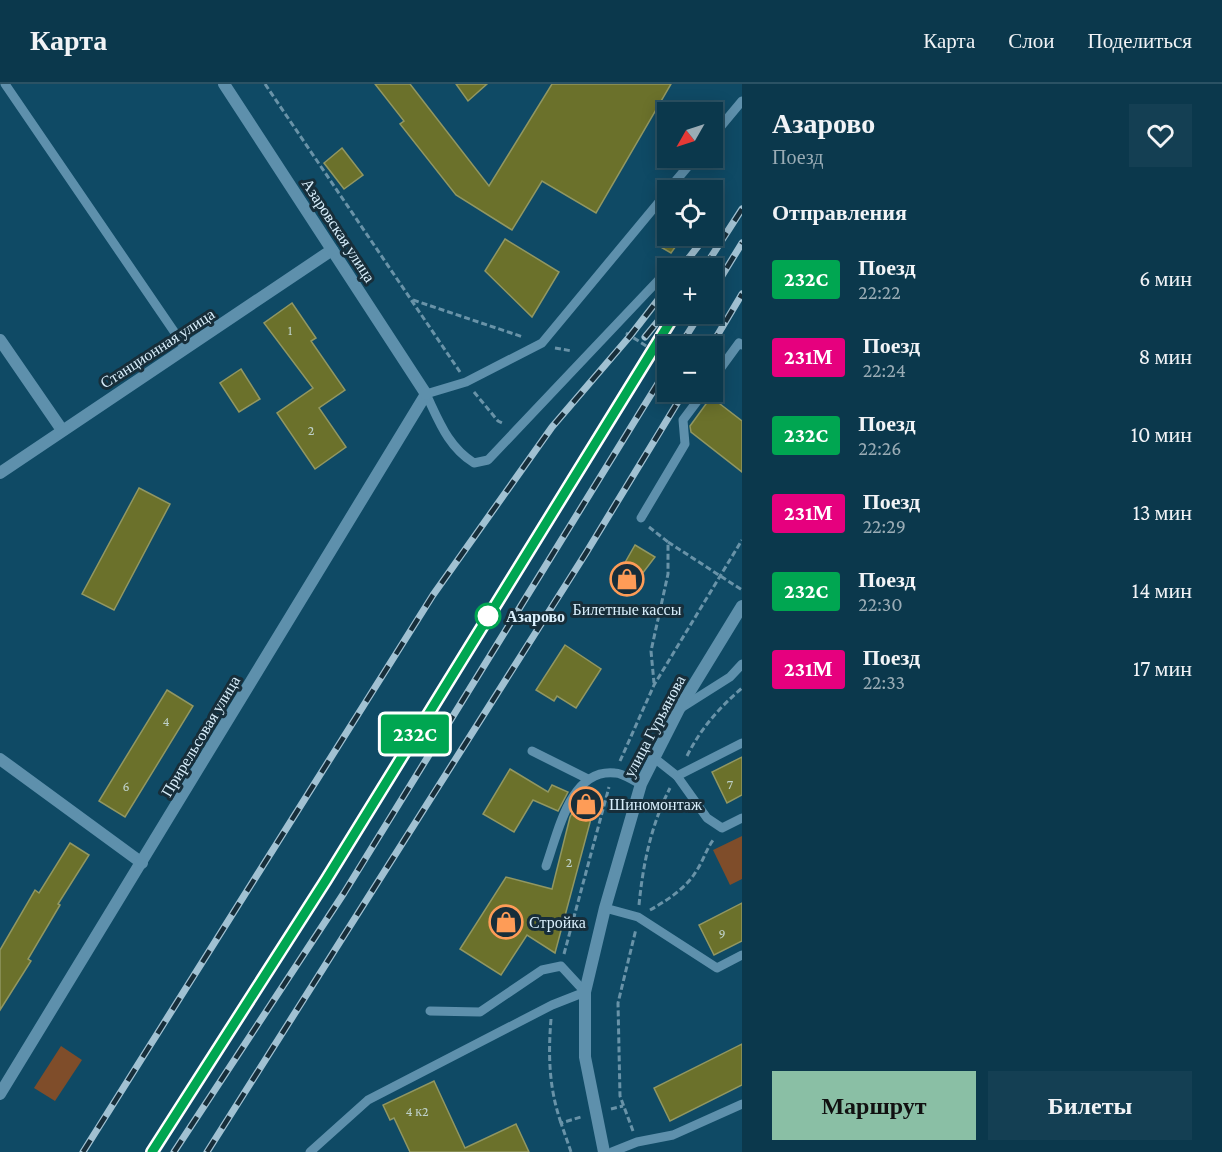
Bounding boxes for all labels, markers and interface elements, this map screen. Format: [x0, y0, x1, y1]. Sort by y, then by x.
text: Карта [30, 25, 107, 56]
text: Карта [923, 29, 975, 53]
text: Слои [1008, 29, 1054, 53]
text: Поделиться [1087, 29, 1192, 53]
north arrow [657, 102, 723, 168]
map controls [657, 102, 723, 402]
button: heart [1129, 104, 1192, 167]
text: Азарово [772, 108, 875, 139]
text: Поезд [772, 146, 824, 168]
street label: Азаровская улица [298, 175, 378, 286]
button: locate [657, 180, 723, 246]
text: Отправления [772, 200, 907, 225]
text: Поезд [858, 255, 916, 280]
button: + [657, 258, 723, 324]
text: 6 мин [1139, 266, 1192, 291]
text: 232C [784, 267, 828, 291]
text: 22:22 [858, 281, 901, 303]
street label: Станционная улица [97, 305, 218, 392]
house number: 1 [288, 322, 293, 338]
text: Поезд [863, 333, 920, 358]
button: − [657, 336, 723, 402]
text: 8 мин [1139, 344, 1192, 369]
text: 231М [784, 345, 833, 369]
text: 22:24 [863, 359, 906, 381]
text: Поезд [858, 411, 916, 436]
house number: 2 [308, 422, 315, 438]
text: 10 мин [1131, 422, 1192, 447]
text: 232C [784, 423, 828, 447]
text: 22:26 [858, 437, 901, 459]
text: Поезд [863, 489, 920, 514]
text: 13 мин [1133, 500, 1192, 525]
text: 231М [784, 501, 833, 525]
text: 22:29 [863, 515, 906, 537]
shop icon: Билетные кассы [609, 561, 645, 597]
text: Поезд [858, 567, 916, 592]
text: 14 мин [1132, 578, 1192, 603]
text: 232C [784, 579, 828, 603]
text: 22:30 [858, 593, 903, 615]
place label: Билетные кассы [573, 601, 682, 618]
marker: Азарово [475, 603, 501, 629]
place label: Азарово [506, 608, 565, 626]
text: Поезд [863, 645, 920, 670]
text: 17 мин [1133, 656, 1192, 681]
text: 231М [784, 657, 833, 681]
text: 22:33 [863, 671, 905, 693]
street label: улица Гурьянова [620, 672, 689, 780]
street label: Прирельсовая улица [158, 673, 244, 800]
house number: 4 [162, 713, 170, 729]
line badge: 232C [373, 714, 457, 754]
text: 232C [393, 722, 437, 746]
house number: 7 [727, 776, 734, 792]
house number: 6 [122, 778, 130, 794]
shop icon: Шиномонтаж [568, 786, 604, 822]
place label: Шиномонтаж [609, 796, 703, 813]
house number: 2 [566, 854, 573, 870]
shop icon: Стройка [488, 904, 524, 940]
place label: Стройка [529, 914, 586, 932]
house number: 9 [718, 925, 726, 941]
button: Маршрут [772, 1071, 976, 1140]
button: Билеты [988, 1071, 1192, 1140]
house number: 4 к2 [405, 1103, 429, 1119]

